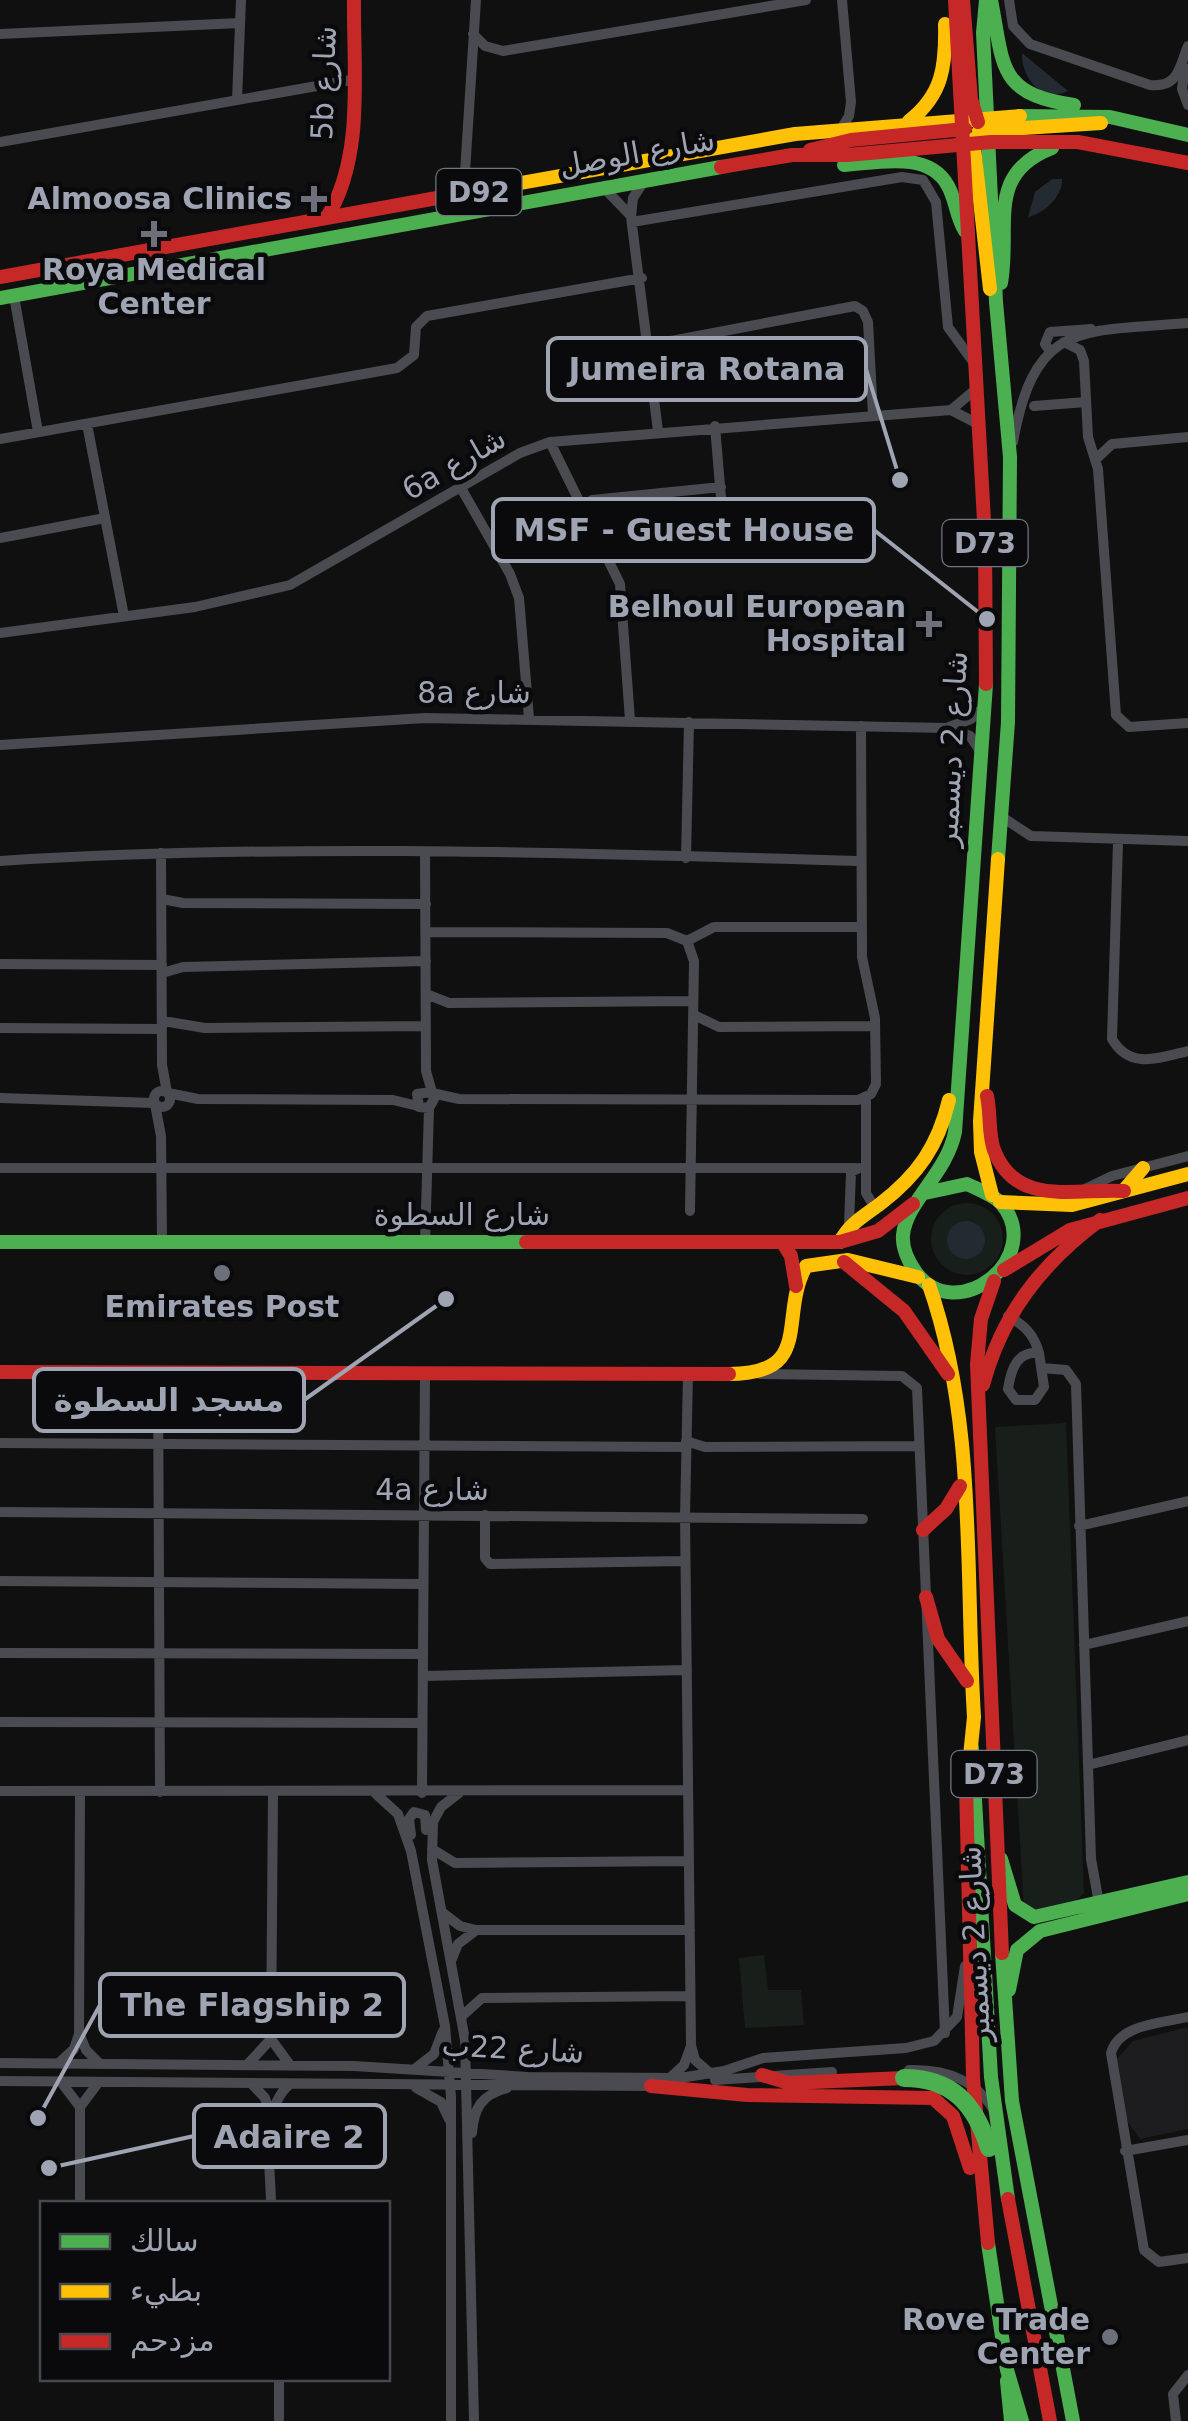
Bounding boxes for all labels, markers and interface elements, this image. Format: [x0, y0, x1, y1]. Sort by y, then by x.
street label: 5b شارع [304, 25, 343, 141]
street label: شارع الوصل [556, 122, 717, 183]
road number: D92 [436, 169, 522, 215]
place label: Almoosa Clinics [28, 181, 292, 216]
marker: Almoosa Clinics [301, 186, 327, 212]
marker: Roya Medical Center [141, 221, 167, 247]
place label: Roya Medical Center [42, 252, 266, 321]
callout: Jumeira Rotana [548, 338, 866, 400]
text: Jumeira Rotana [566, 350, 846, 388]
street label: 6a شارع [396, 420, 512, 507]
callout: MSF - Guest House [493, 499, 874, 561]
text: MSF - Guest House [514, 511, 854, 549]
road number: D73 [942, 520, 1028, 566]
place label: Belhoul European Hospital [608, 589, 906, 658]
marker: Belhoul European Hospital [916, 611, 942, 637]
street label: شارع 2 ديسمبر [929, 650, 974, 850]
street label: 8a شارع [417, 675, 531, 710]
street label: شارع السطوة [374, 1197, 550, 1232]
marker: Emirates Post [211, 1262, 233, 1284]
place label: Emirates Post [105, 1289, 339, 1324]
callout: مسجد السطوة [34, 1369, 304, 1431]
text: مسجد السطوة [54, 1381, 284, 1419]
street label: 4a شارع [375, 1472, 489, 1507]
road number: D73 [952, 1751, 1036, 1797]
street label: شارع 2 ديسمبر [952, 1845, 997, 2045]
callout: The Flagship 2 [100, 1974, 404, 2036]
text: The Flagship 2 [120, 1986, 384, 2024]
street label: شارع 22ب [441, 2027, 585, 2070]
callout: Adaire 2 [194, 2105, 385, 2167]
text: Adaire 2 [213, 2118, 365, 2156]
legend [40, 2201, 390, 2381]
text: سالك [130, 2223, 199, 2258]
text: بطيء [130, 2273, 202, 2309]
place label: Rove Trade Center [902, 2302, 1090, 2371]
text: مزدحم [130, 2323, 215, 2359]
marker: Rove Trade Center [1099, 2326, 1121, 2348]

